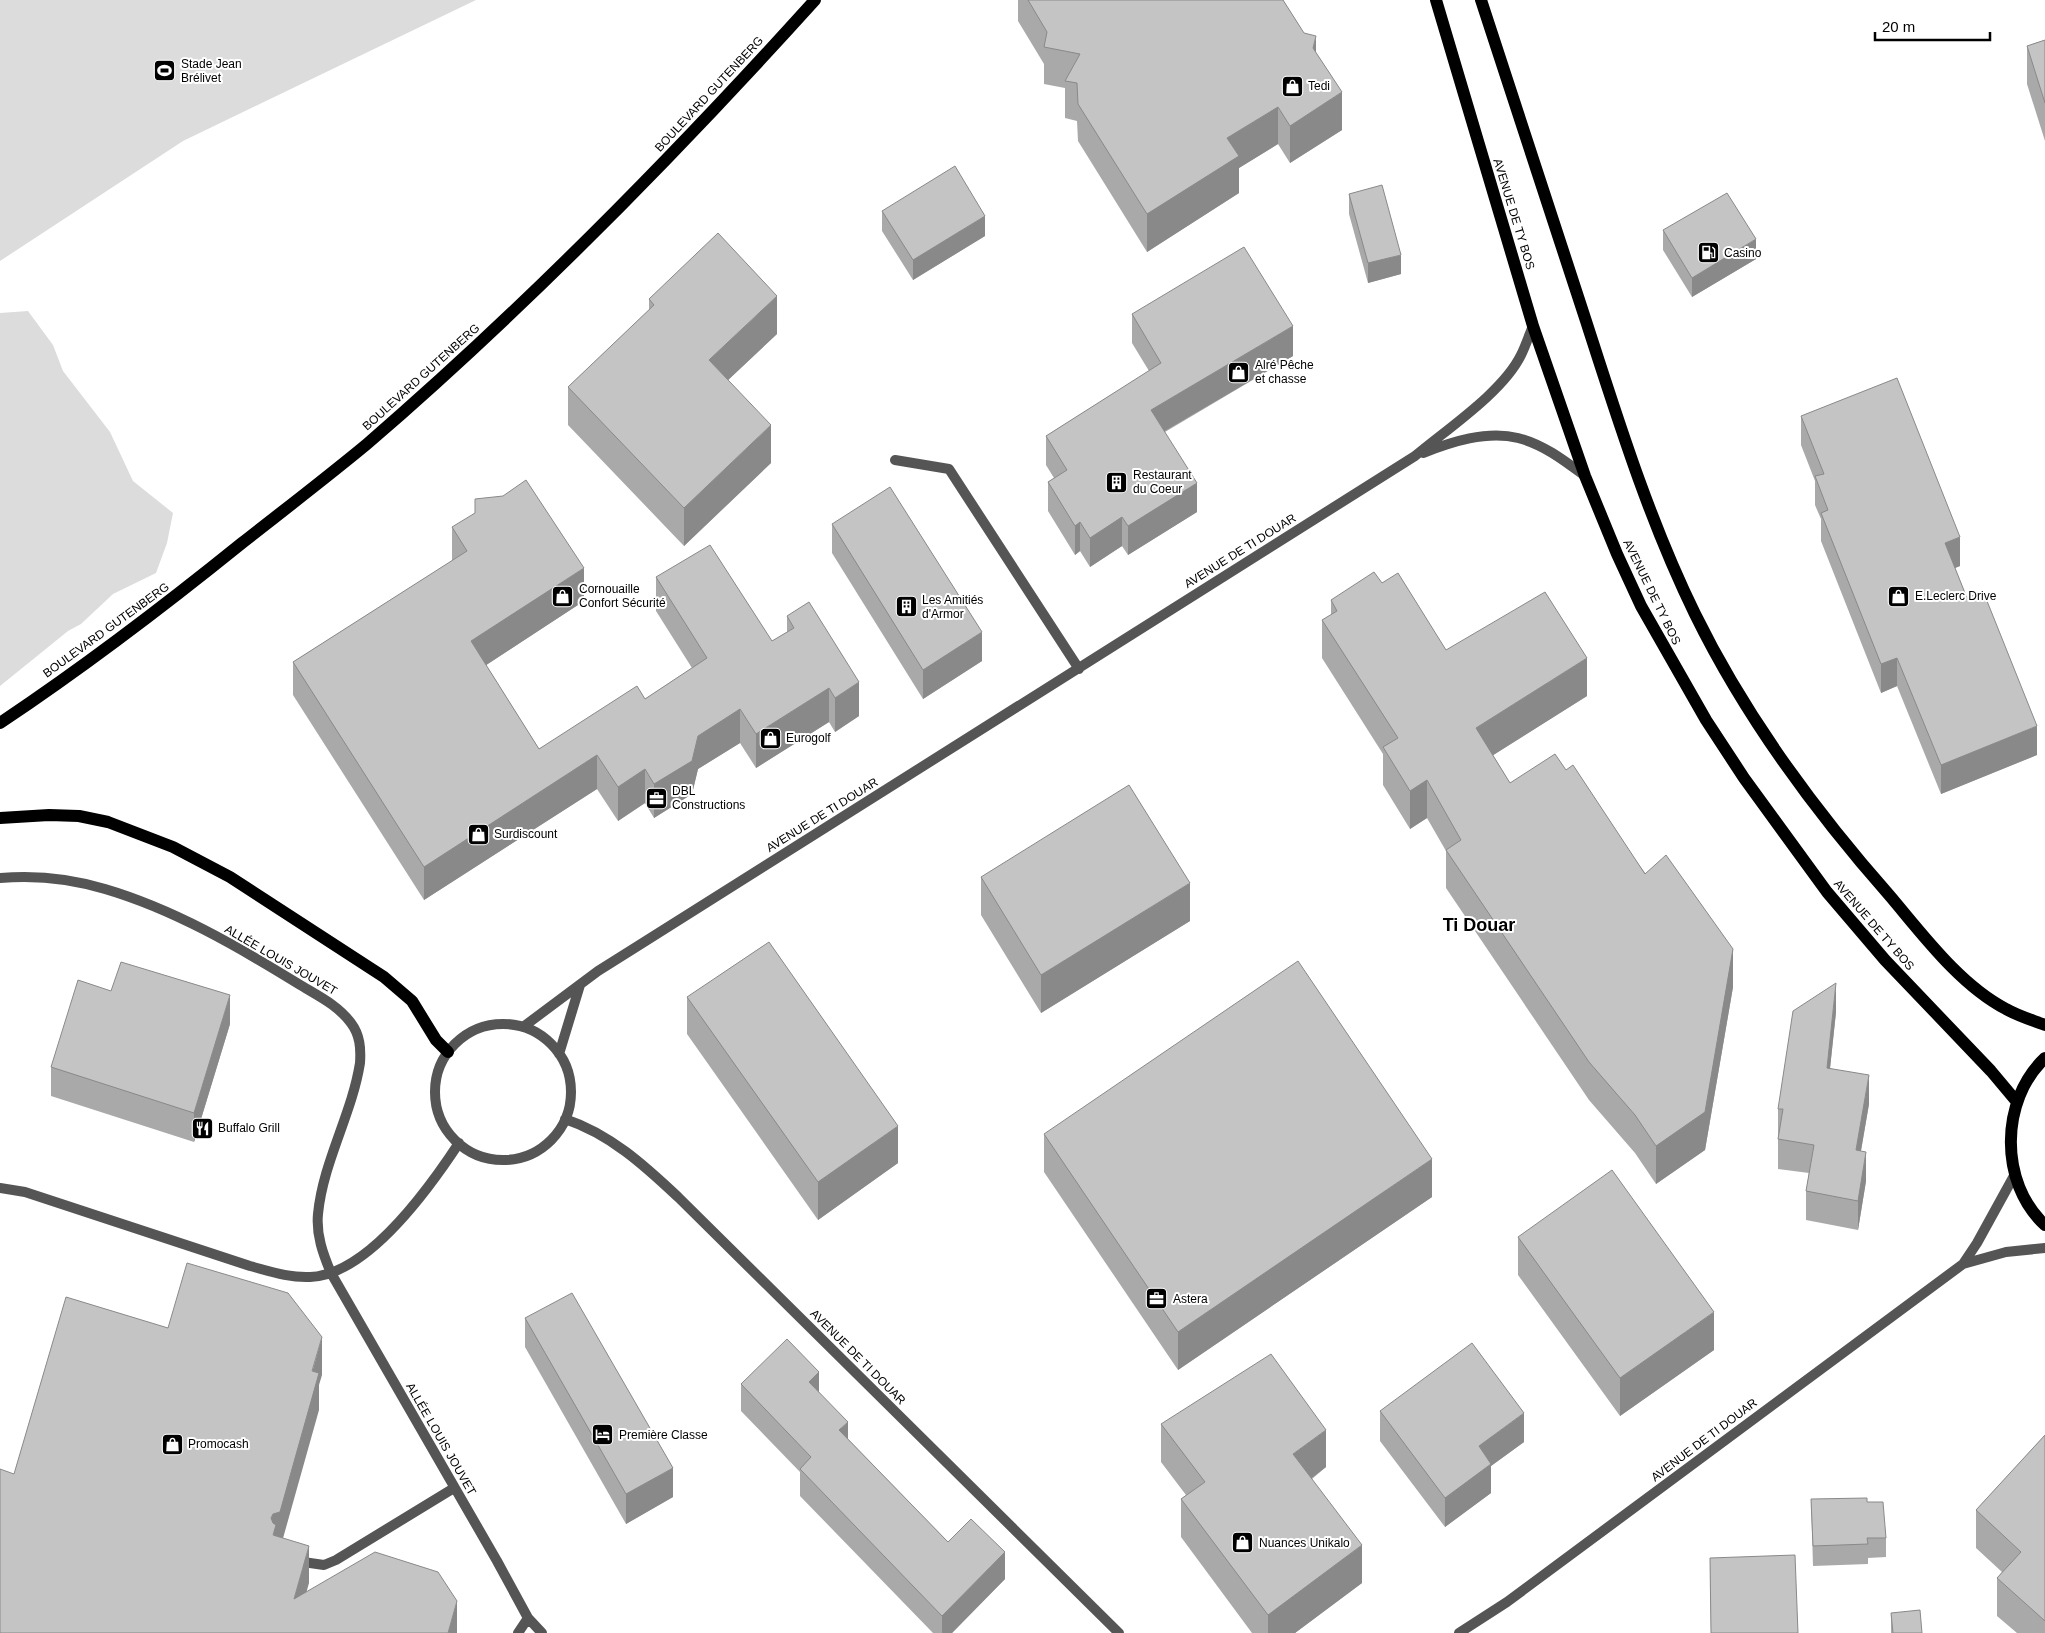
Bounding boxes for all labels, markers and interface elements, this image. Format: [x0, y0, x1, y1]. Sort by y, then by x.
scale bar [1875, 10, 1990, 42]
text: 20 m [1882, 18, 1915, 35]
street label: BOULEVARD GUTENBERG [652, 33, 766, 155]
place label: Stade Jean Brélivet [181, 57, 242, 85]
sports icon: Stade Jean Brélivet [153, 59, 177, 83]
shop icon: Tedi [1280, 74, 1304, 98]
place label: Tedi [1308, 79, 1330, 93]
street label: AVENUE DE TY BOS [1490, 157, 1538, 271]
fuel station icon: Casino [1696, 241, 1720, 265]
place label: Casino [1724, 246, 1762, 260]
street label: BOULEVARD GUTENBERG [360, 321, 482, 433]
place label: Alré Pêche et chasse [1255, 358, 1314, 386]
shop icon: Alré Pêche et chasse [1227, 360, 1251, 384]
place label: Restaurant du Coeur [1133, 468, 1192, 496]
building icon: Restaurant du Coeur [1105, 470, 1129, 494]
street label: AVENUE DE TI DOUAR [1182, 511, 1299, 591]
street label: AVENUE DE TY BOS [1620, 537, 1684, 647]
street label: BOULEVARD GUTENBERG [40, 580, 172, 680]
place label: Cornouaille Confort Sécurité [579, 582, 666, 610]
shop icon: Cornouaille Confort Sécurité [551, 584, 575, 608]
shop icon: E.Leclerc Drive [1887, 584, 1911, 608]
place label: E.Leclerc Drive [1915, 589, 1997, 603]
place label: Les Amitiés d'Armor [922, 593, 983, 621]
building icon: Les Amitiés d'Armor [894, 595, 918, 619]
shop icon: Eurogolf [758, 726, 782, 750]
place label: Eurogolf [786, 731, 831, 745]
street label: AVENUE DE TI DOUAR [764, 775, 881, 855]
place label: DBL Constructions [672, 784, 745, 812]
office icon: DBL Constructions [644, 786, 668, 810]
shop icon: Surdiscount [466, 822, 490, 846]
place label: Surdiscount [494, 827, 558, 841]
street label: AVENUE DE TY BOS [1831, 877, 1917, 973]
district label: Ti Douar [1443, 915, 1515, 935]
street label: ALLÉE LOUIS JOUVET [222, 921, 341, 998]
restaurant icon: Buffalo Grill [190, 1116, 214, 1140]
place label: Buffalo Grill [218, 1121, 280, 1135]
office icon: Astera [1145, 1287, 1169, 1311]
place label: Astera [1173, 1292, 1208, 1306]
street label: AVENUE DE TI DOUAR [807, 1306, 909, 1408]
street label: ALLÉE LOUIS JOUVET [403, 1380, 480, 1498]
street label: AVENUE DE TI DOUAR [1648, 1395, 1760, 1484]
hotel icon: Première Classe [591, 1423, 615, 1447]
place label: Première Classe [619, 1428, 708, 1442]
shop icon: Promocash [160, 1432, 184, 1456]
place label: Promocash [188, 1437, 249, 1451]
shop icon: Nuances Unikalo [1231, 1531, 1255, 1555]
place label: Nuances Unikalo [1259, 1536, 1350, 1550]

